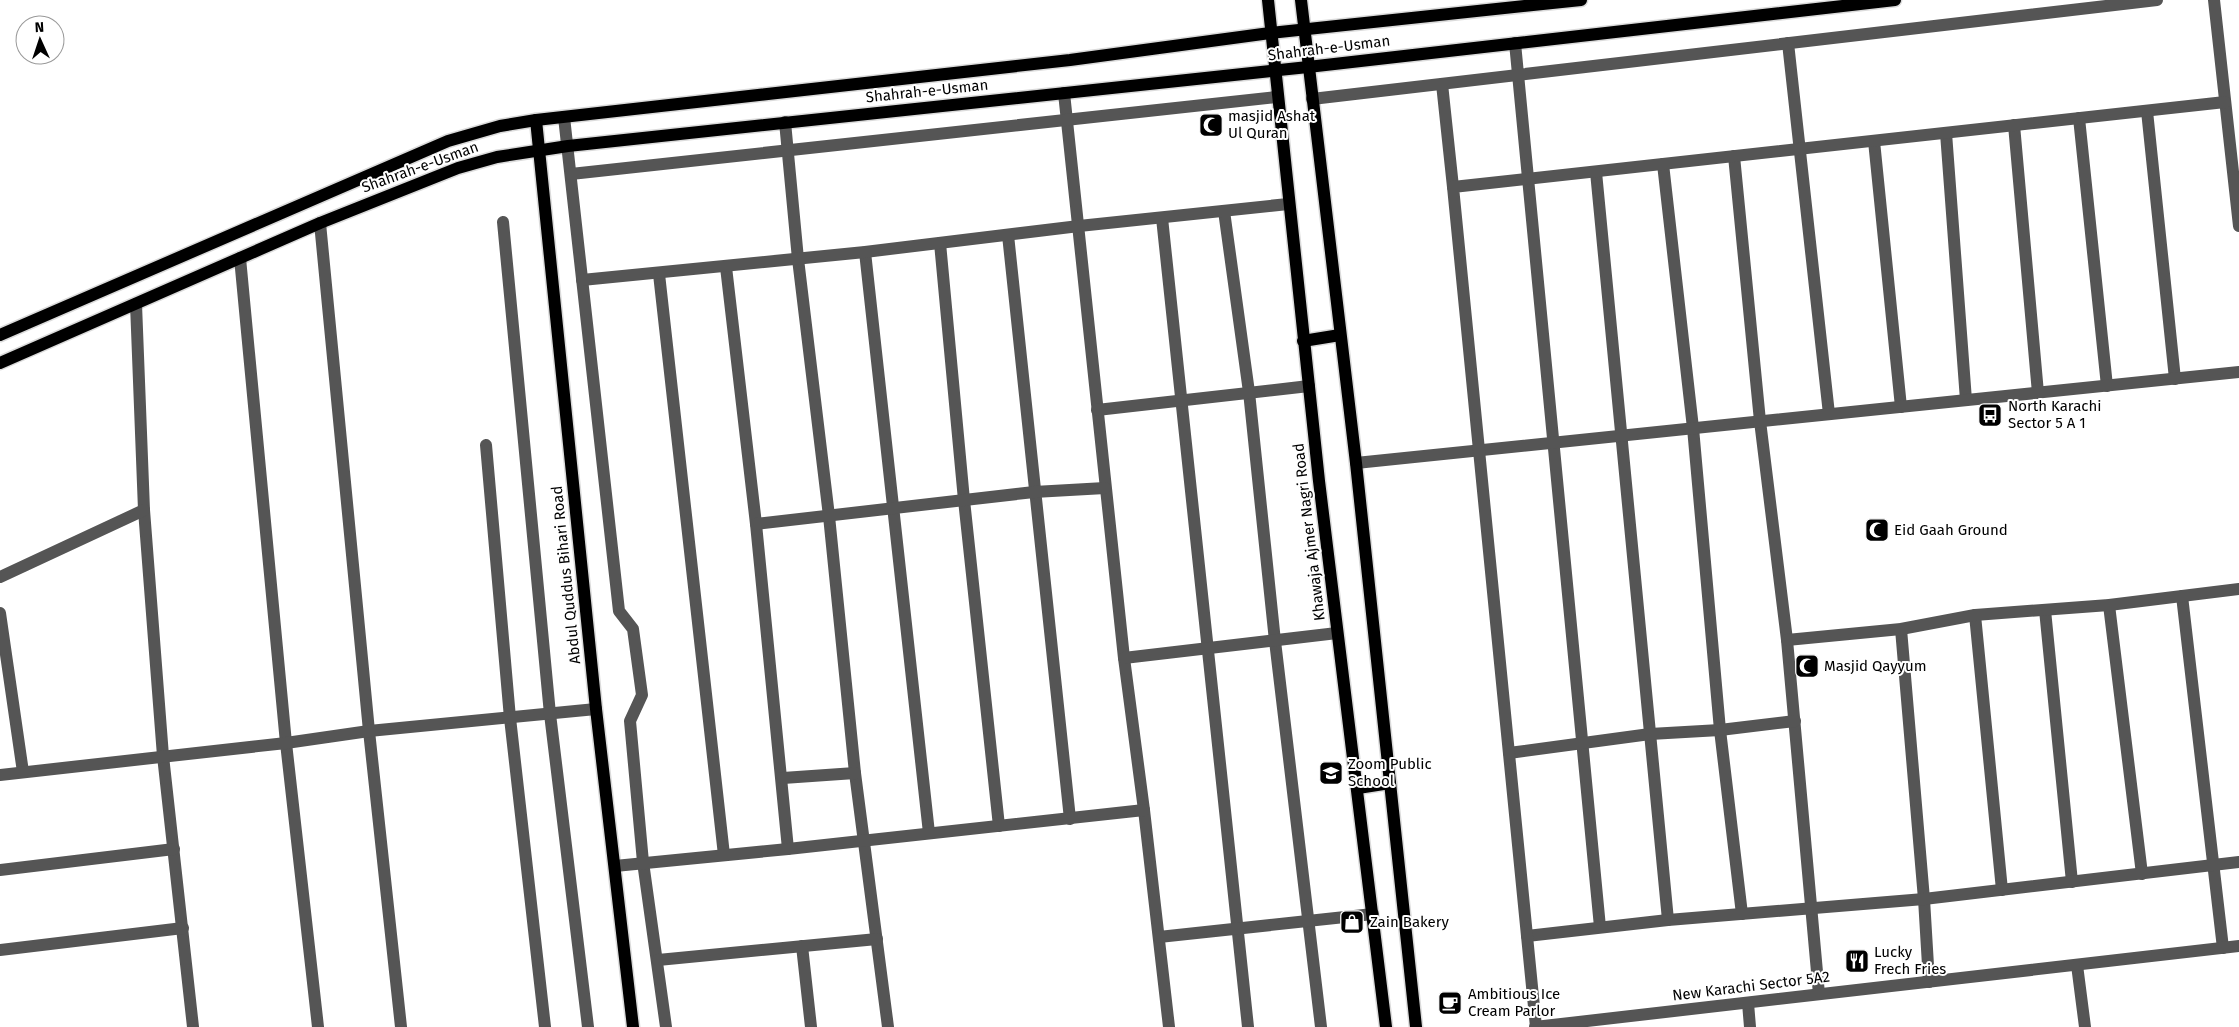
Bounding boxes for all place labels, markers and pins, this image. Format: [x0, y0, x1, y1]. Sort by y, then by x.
place label: masjid Ashat Ul Quran [1228, 107, 1316, 142]
mosque icon: masjid Ashat Ul Quran [1198, 112, 1224, 138]
place label: North Karachi Sector 5 A 1 [2008, 397, 2101, 432]
bus stop icon: North Karachi Sector 5 A 1 [1977, 402, 2003, 428]
mosque icon: Eid Gaah Ground [1864, 517, 1890, 543]
place label: Eid Gaah Ground [1894, 521, 2008, 539]
mosque icon: Masjid Qayyum [1794, 653, 1820, 679]
place label: Masjid Qayyum [1824, 657, 1927, 675]
place label: Zoom Public School [1348, 755, 1432, 790]
school or university icon: Zoom Public School [1318, 760, 1344, 786]
shop icon: Zain Bakery [1339, 909, 1365, 935]
place label: Zain Bakery [1370, 913, 1450, 931]
place label: Lucky Frech Fries [1874, 943, 1946, 978]
restaurant icon: Lucky Frech Fries [1844, 948, 1870, 974]
place label: Ambitious Ice Cream Parlor [1468, 985, 1560, 1020]
cafe icon: Ambitious Ice Cream Parlor [1437, 990, 1463, 1016]

